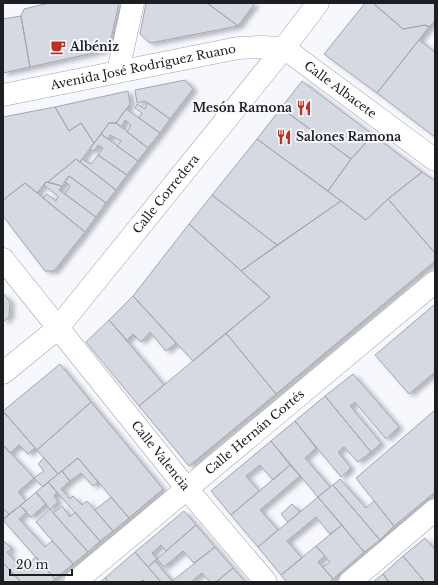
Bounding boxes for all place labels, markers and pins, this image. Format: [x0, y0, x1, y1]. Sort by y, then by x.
cafe icon: Albéniz [49, 38, 67, 56]
place label: Albéniz [69, 39, 119, 54]
restaurant icon: Mesón Ramona [295, 99, 313, 117]
place label: Mesón Ramona [193, 100, 292, 115]
restaurant icon: Salones Ramona [275, 128, 293, 146]
place label: Salones Ramona [296, 129, 401, 144]

